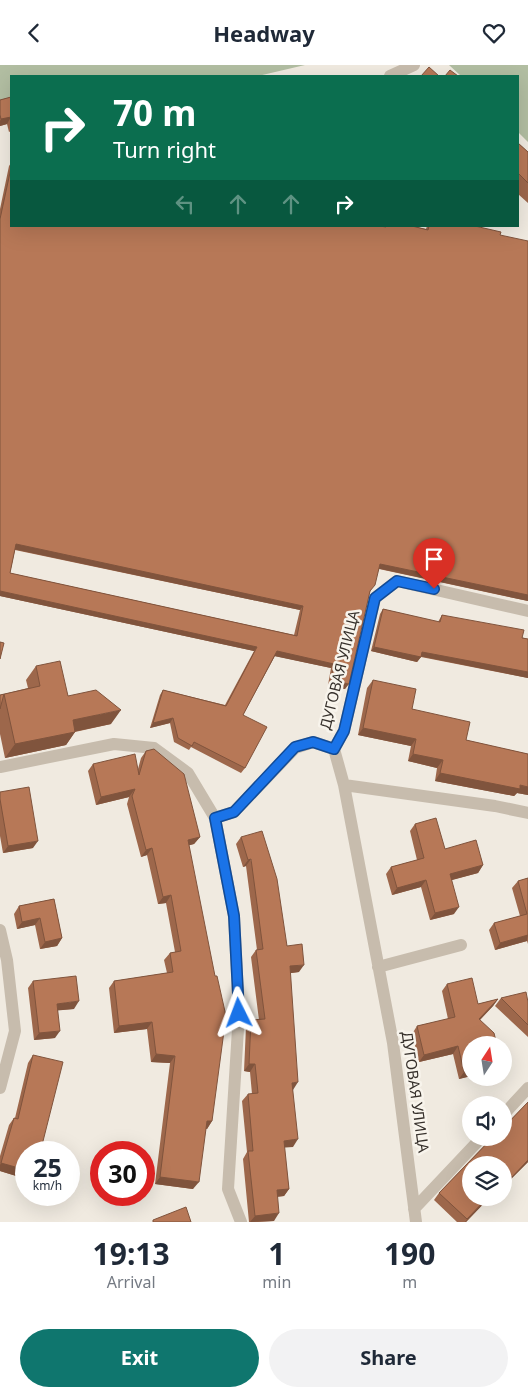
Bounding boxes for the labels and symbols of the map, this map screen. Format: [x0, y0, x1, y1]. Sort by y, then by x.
pin [413, 538, 455, 589]
street label: ДУГОВАЯ УЛИЦА [315, 608, 364, 731]
position arrow [212, 986, 264, 1038]
street label: ДУГОВАЯ УЛИЦА [398, 1030, 434, 1154]
north arrow [462, 1036, 512, 1086]
speed limit sign: 30 [90, 1141, 155, 1206]

